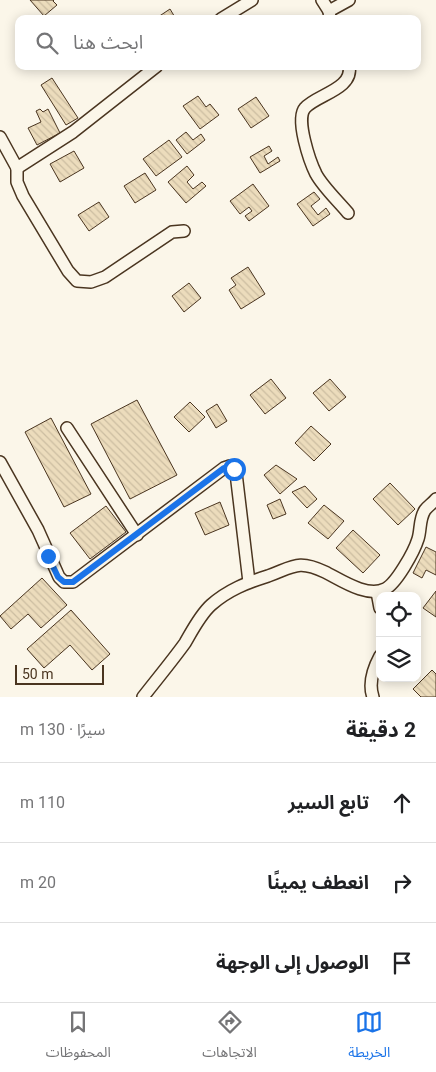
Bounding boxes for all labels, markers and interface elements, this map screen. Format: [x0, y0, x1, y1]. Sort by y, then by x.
search box [15, 15, 421, 70]
icon: search [33, 29, 61, 57]
text: ابحث هنا [73, 31, 143, 54]
route start [223, 458, 246, 481]
route end [37, 545, 60, 568]
map controls [376, 592, 421, 682]
button: locate [376, 592, 421, 637]
button: layers [376, 637, 421, 682]
scale bar [15, 662, 104, 685]
text: 50 m [22, 666, 54, 682]
text: 2 دقيقة [346, 718, 416, 742]
text: سيرًا · 130 m [20, 720, 105, 739]
icon: ahead [388, 789, 416, 817]
text: تابع السير [288, 791, 369, 814]
text: 110 m [20, 793, 65, 812]
icon: right [388, 869, 416, 897]
text: انعطف يمينًا [267, 871, 369, 894]
text: 20 m [20, 873, 56, 892]
icon: arrive [388, 949, 416, 977]
text: الوصول إلى الوجهة [216, 951, 369, 974]
tab: المحفوظات [46, 1008, 111, 1067]
tab: الاتجاهات [202, 1008, 257, 1067]
tab: الخريطة [348, 1008, 390, 1067]

